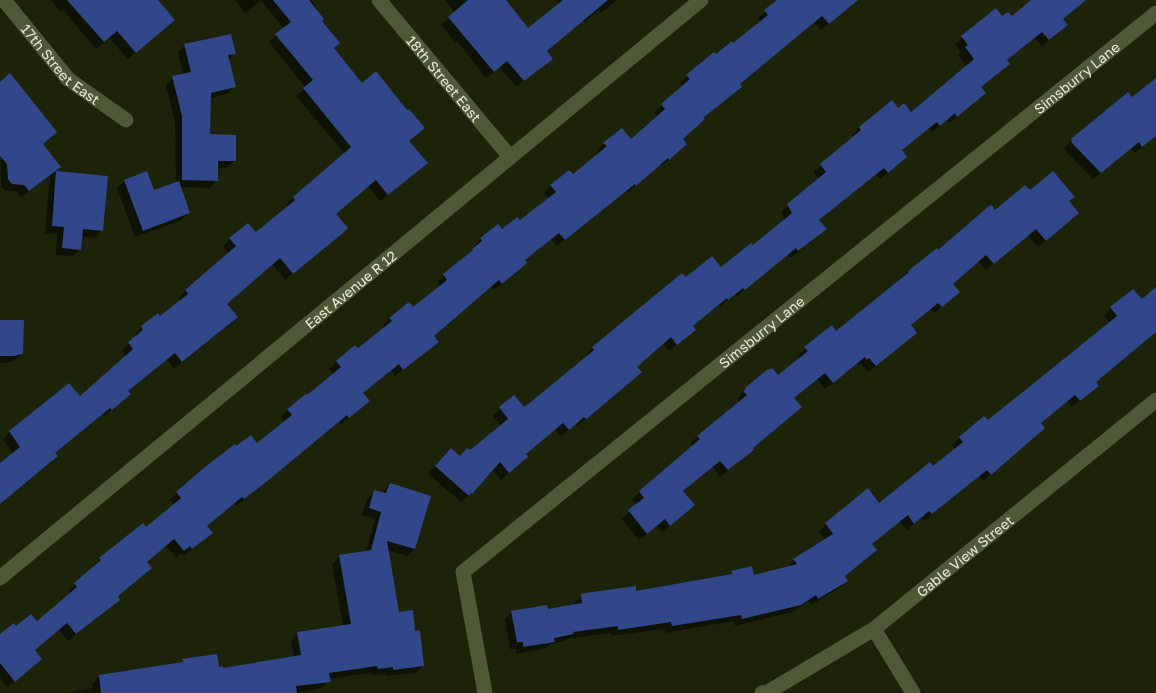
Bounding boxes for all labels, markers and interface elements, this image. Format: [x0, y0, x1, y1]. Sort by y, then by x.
street label: 17th Street East [18, 20, 104, 108]
street label: 18th Street East [403, 32, 485, 125]
street label: Simsburry Lane [1030, 38, 1123, 117]
street label: East Avenue R 12 [301, 246, 400, 332]
street label: Simsburry Lane [715, 292, 807, 371]
street label: Gable View Street [913, 511, 1016, 600]

